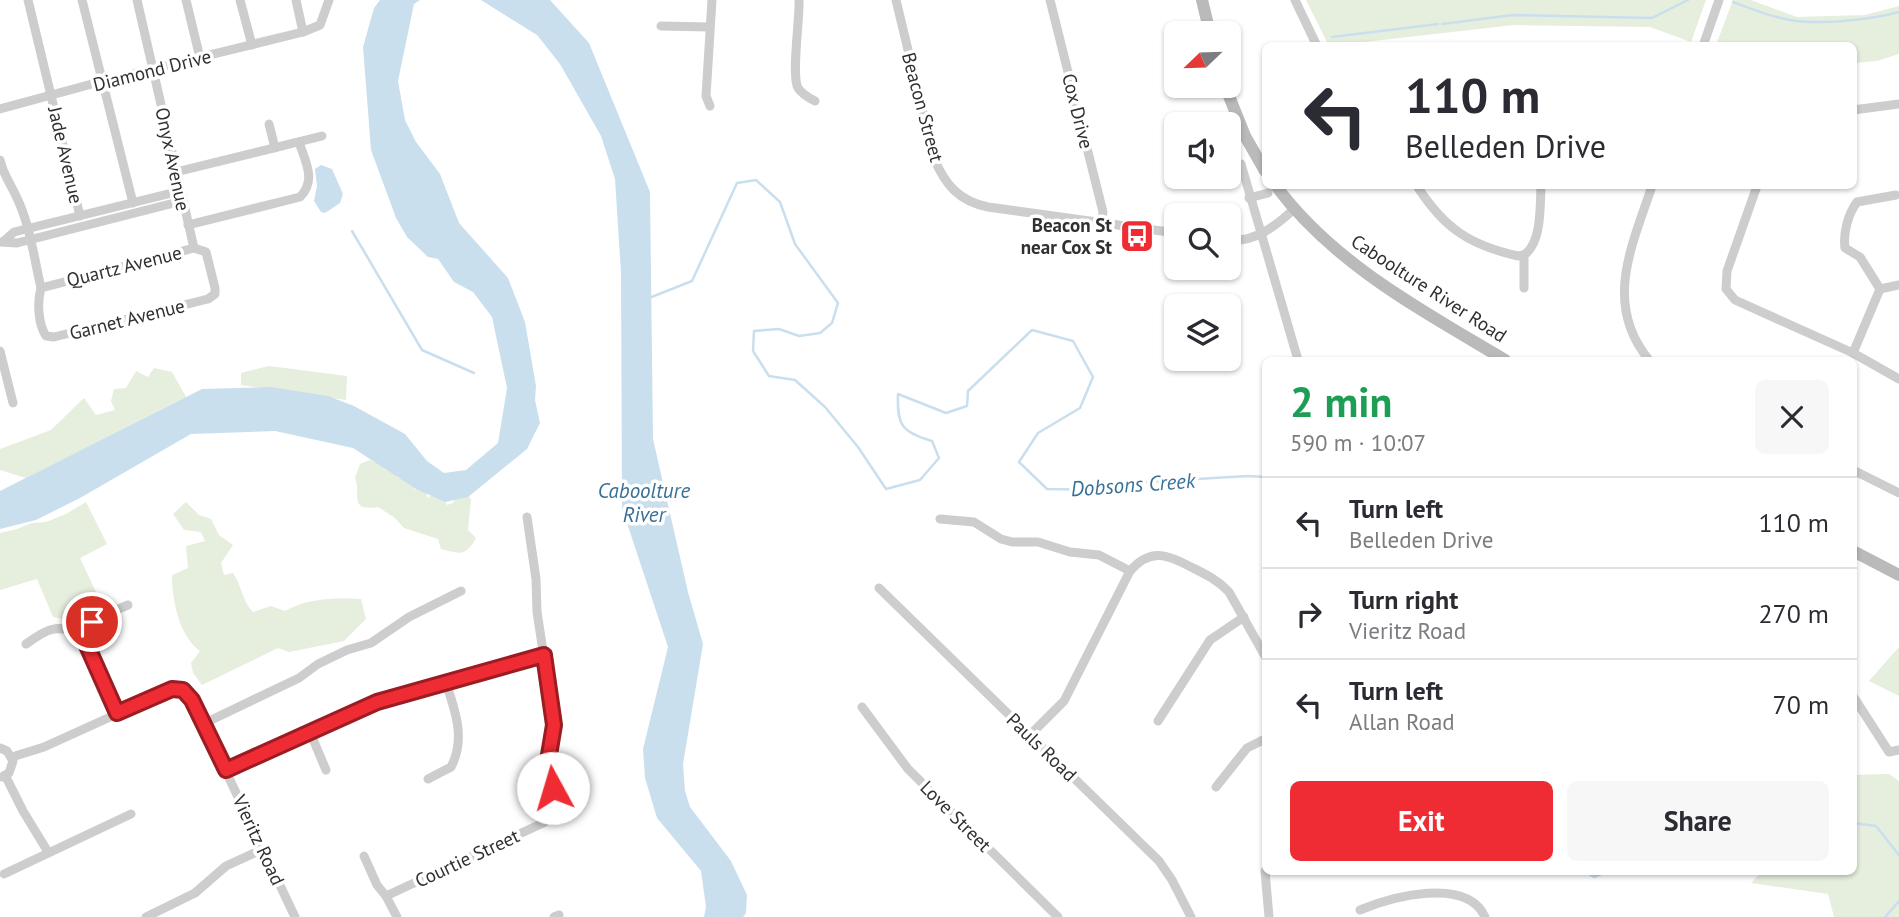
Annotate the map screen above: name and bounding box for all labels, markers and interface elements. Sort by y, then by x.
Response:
north arrow [1164,21,1241,98]
map controls [1164,21,1241,371]
street label: Diamond Drive [90,44,214,96]
street label: Beacon Street [897,50,949,165]
text: 110 m [1405,63,1540,127]
icon: left [1290,70,1381,161]
street label: Cox Drive [1057,71,1099,151]
street label: Jade Avenue [43,103,89,206]
street label: Onyx Avenue [150,105,196,213]
button: sound [1164,112,1241,189]
text: Belleden Drive [1405,125,1606,167]
button: search [1164,203,1241,280]
place label: Beacon St near Cox St [1021,213,1112,259]
bus stop icon: Beacon St near Cox St [1118,217,1156,255]
street label: Caboolture River Road [1347,229,1511,347]
street label: Quartz Avenue [64,240,184,292]
street label: Garnet Avenue [67,293,187,345]
button: layers [1164,294,1241,371]
text: 2 min [1290,374,1392,429]
button: close [1755,380,1829,454]
text: 590 m · 10:07 [1290,428,1426,457]
water label: Dobsons Creek [1070,467,1198,502]
water label: Caboolture River [598,477,690,528]
text: Turn left [1349,492,1443,525]
icon: left [1290,504,1328,542]
text: 110 m [1758,506,1829,539]
text: Belleden Drive [1349,525,1494,554]
text: Turn right [1349,583,1458,616]
pin [62,592,122,652]
icon: right [1290,595,1328,633]
text: 270 m [1758,597,1829,630]
icon: arrive [73,603,111,641]
text: Vieritz Road [1349,616,1466,645]
text: Turn left [1349,674,1443,707]
icon: left [1290,686,1328,724]
text: 70 m [1773,688,1829,721]
text: Allan Road [1349,707,1455,736]
street label: Pauls Road [1002,708,1082,786]
position arrow [516,751,590,825]
street label: Love Street [915,775,997,857]
button: Exit [1290,781,1553,861]
button: Share [1567,781,1829,861]
street label: Vieritz Road [227,790,290,889]
street label: Courtie Street [411,823,524,893]

